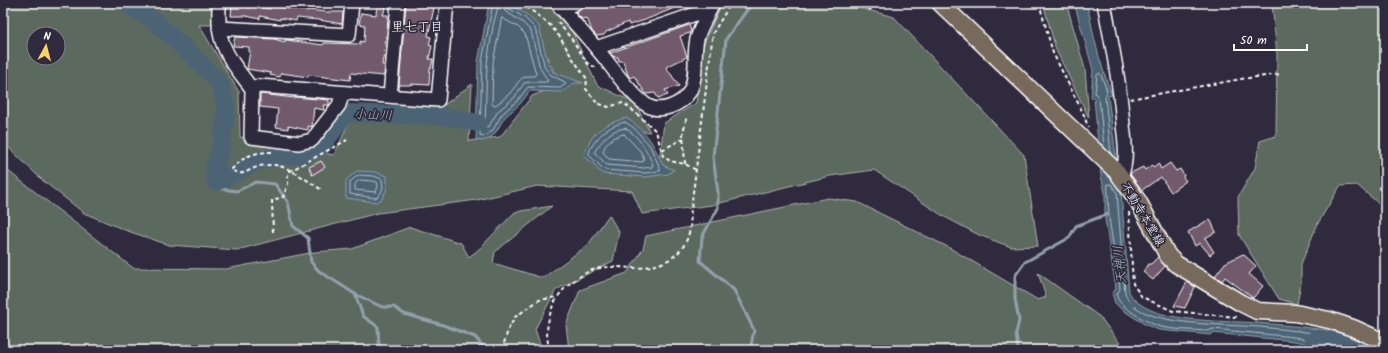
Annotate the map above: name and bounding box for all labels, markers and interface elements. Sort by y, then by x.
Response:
district label: 里七丁目 [391,17,443,38]
north arrow [26,26,66,66]
scale bar [1234,26,1307,52]
text: N [43,28,52,46]
text: 50 m [1240,31,1267,50]
water label: 小山川 [353,104,393,127]
street label: 不動寺本堂線 [1116,178,1169,250]
water label: 天神川 [1108,244,1133,285]

